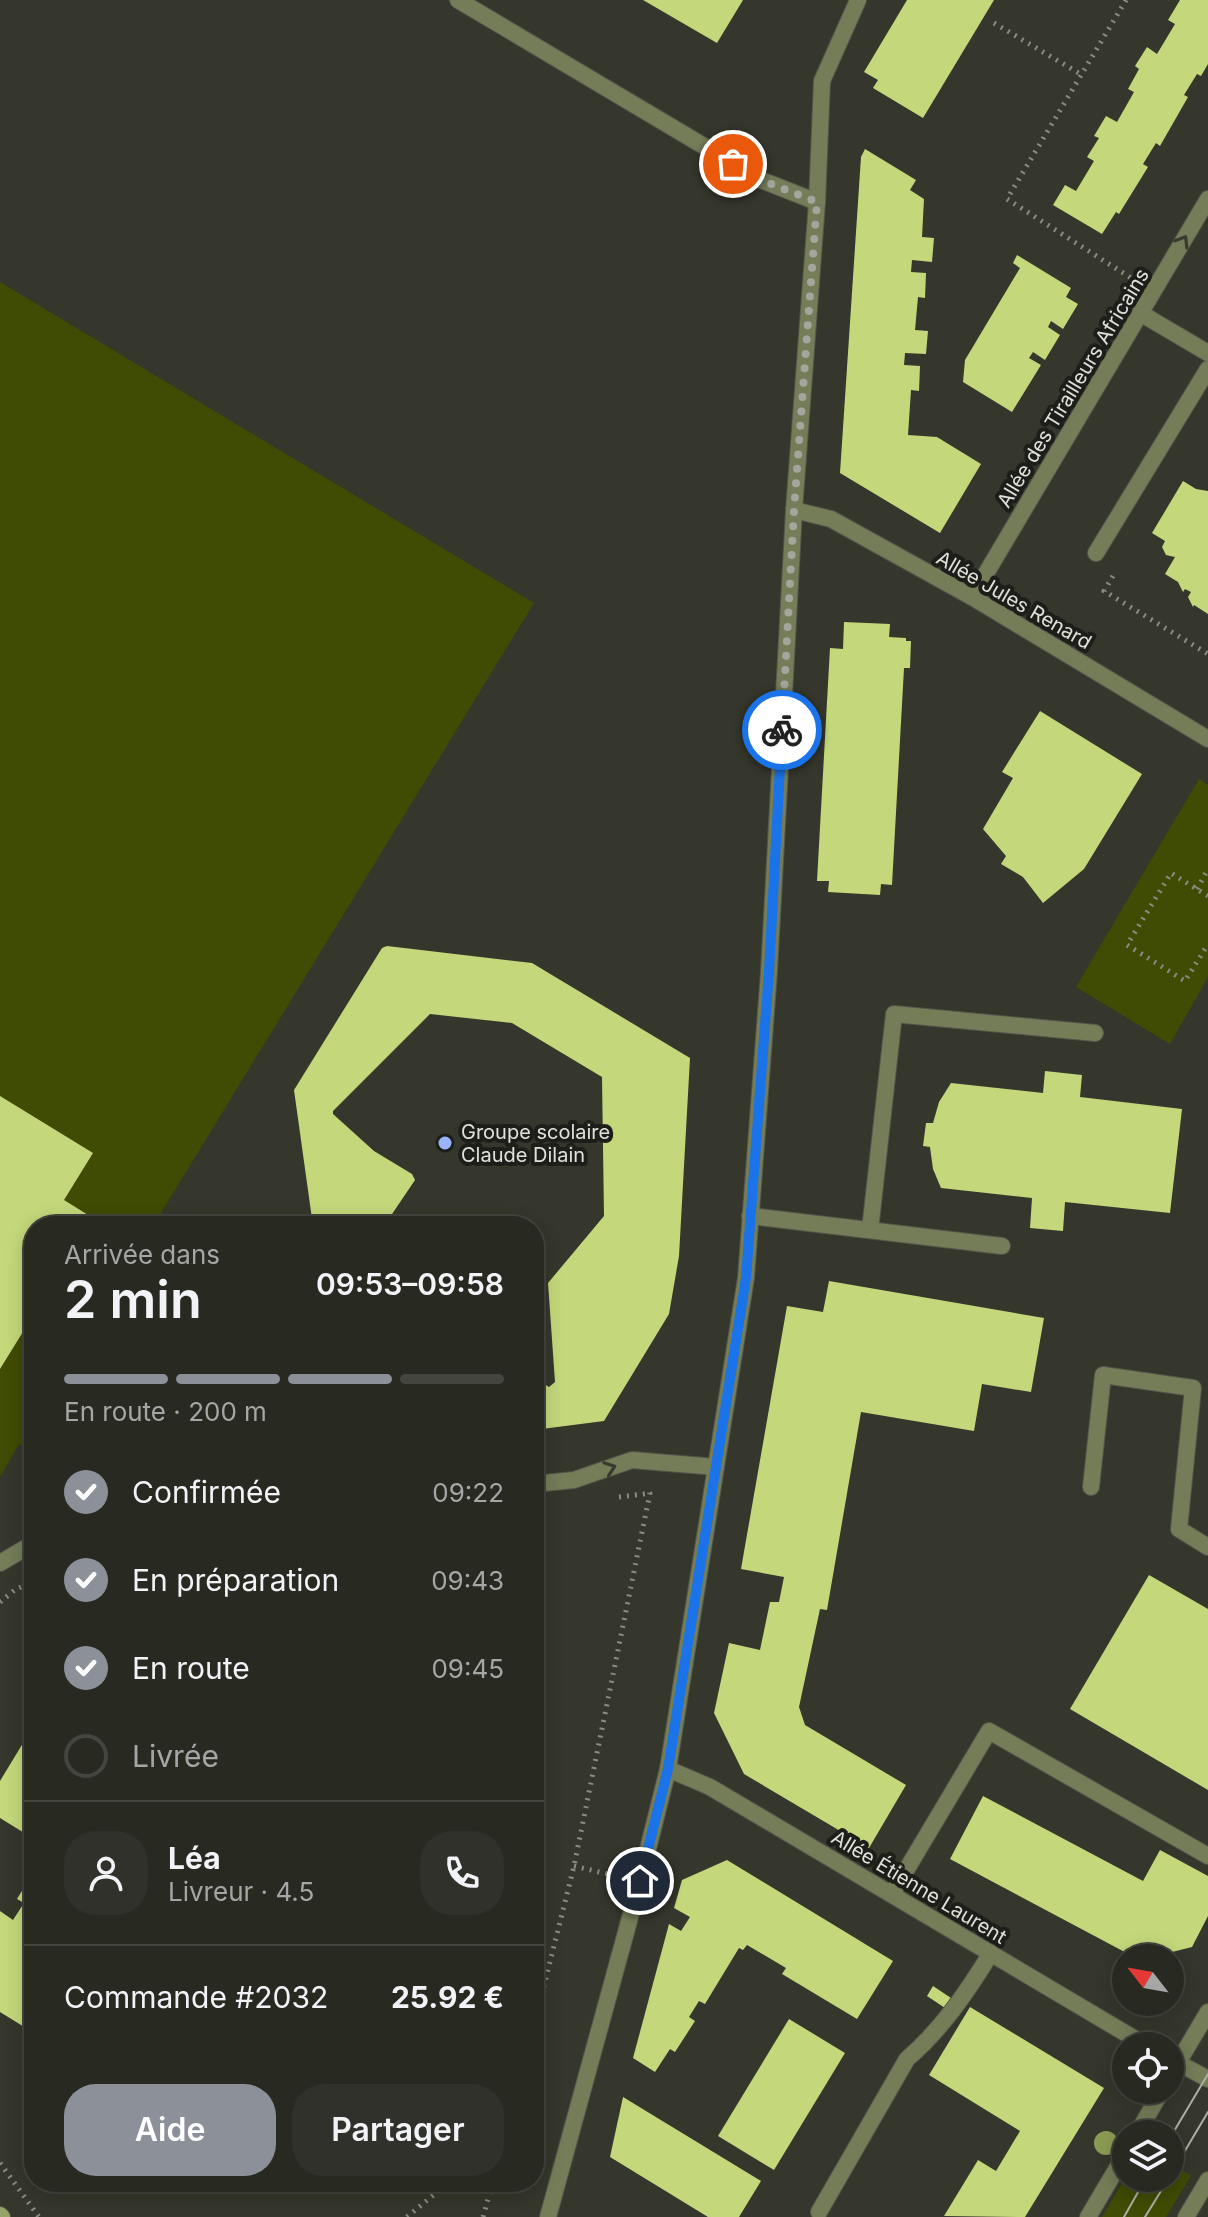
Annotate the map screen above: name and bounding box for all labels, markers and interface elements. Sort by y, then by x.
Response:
pin [699,130,767,198]
icon: bag [711,142,755,186]
one-way arrow [1173,235,1189,250]
street label: Allée des Tirailleurs Africains [992,264,1154,512]
street label: Allée Jules Renard [932,546,1096,654]
courier [742,690,822,770]
icon: bike [760,708,804,752]
place label: Groupe scolaire Claude Dilain [461,1120,610,1167]
marker: Groupe scolaire Claude Dilain [436,1134,454,1152]
text: Arrivée dans [64,1239,220,1270]
text: 09:53–09:58 [316,1266,504,1302]
text: 2 min [64,1268,202,1331]
text: En route · 200 m [64,1396,267,1427]
one-way arrow [602,1461,616,1477]
icon: check [64,1470,108,1514]
text: Confirmée [132,1474,281,1510]
text: 09:22 [432,1477,504,1508]
icon: check [64,1558,108,1602]
text: En préparation [132,1562,339,1598]
text: 09:43 [431,1565,504,1596]
icon: check [64,1646,108,1690]
text: En route [132,1650,250,1686]
text: 09:45 [431,1653,504,1684]
text: Livrée [132,1738,219,1774]
street label: Allée Étienne Laurent [827,1824,1012,1949]
button: person [64,1831,148,1915]
button: phone [420,1831,504,1915]
text: Léa [168,1840,221,1876]
pin [606,1847,674,1915]
icon: home [618,1859,662,1903]
text: Livreur · 4.5 [168,1876,314,1907]
north arrow [1112,1944,1184,2016]
map controls [1112,1944,1184,2192]
text: Commande #2032 [64,1979,328,2015]
text: 25.92 € [391,1979,504,2015]
button: locate [1112,2032,1184,2104]
button: Aide [64,2084,276,2176]
button: Partager [292,2084,504,2176]
button: layers [1112,2120,1184,2192]

